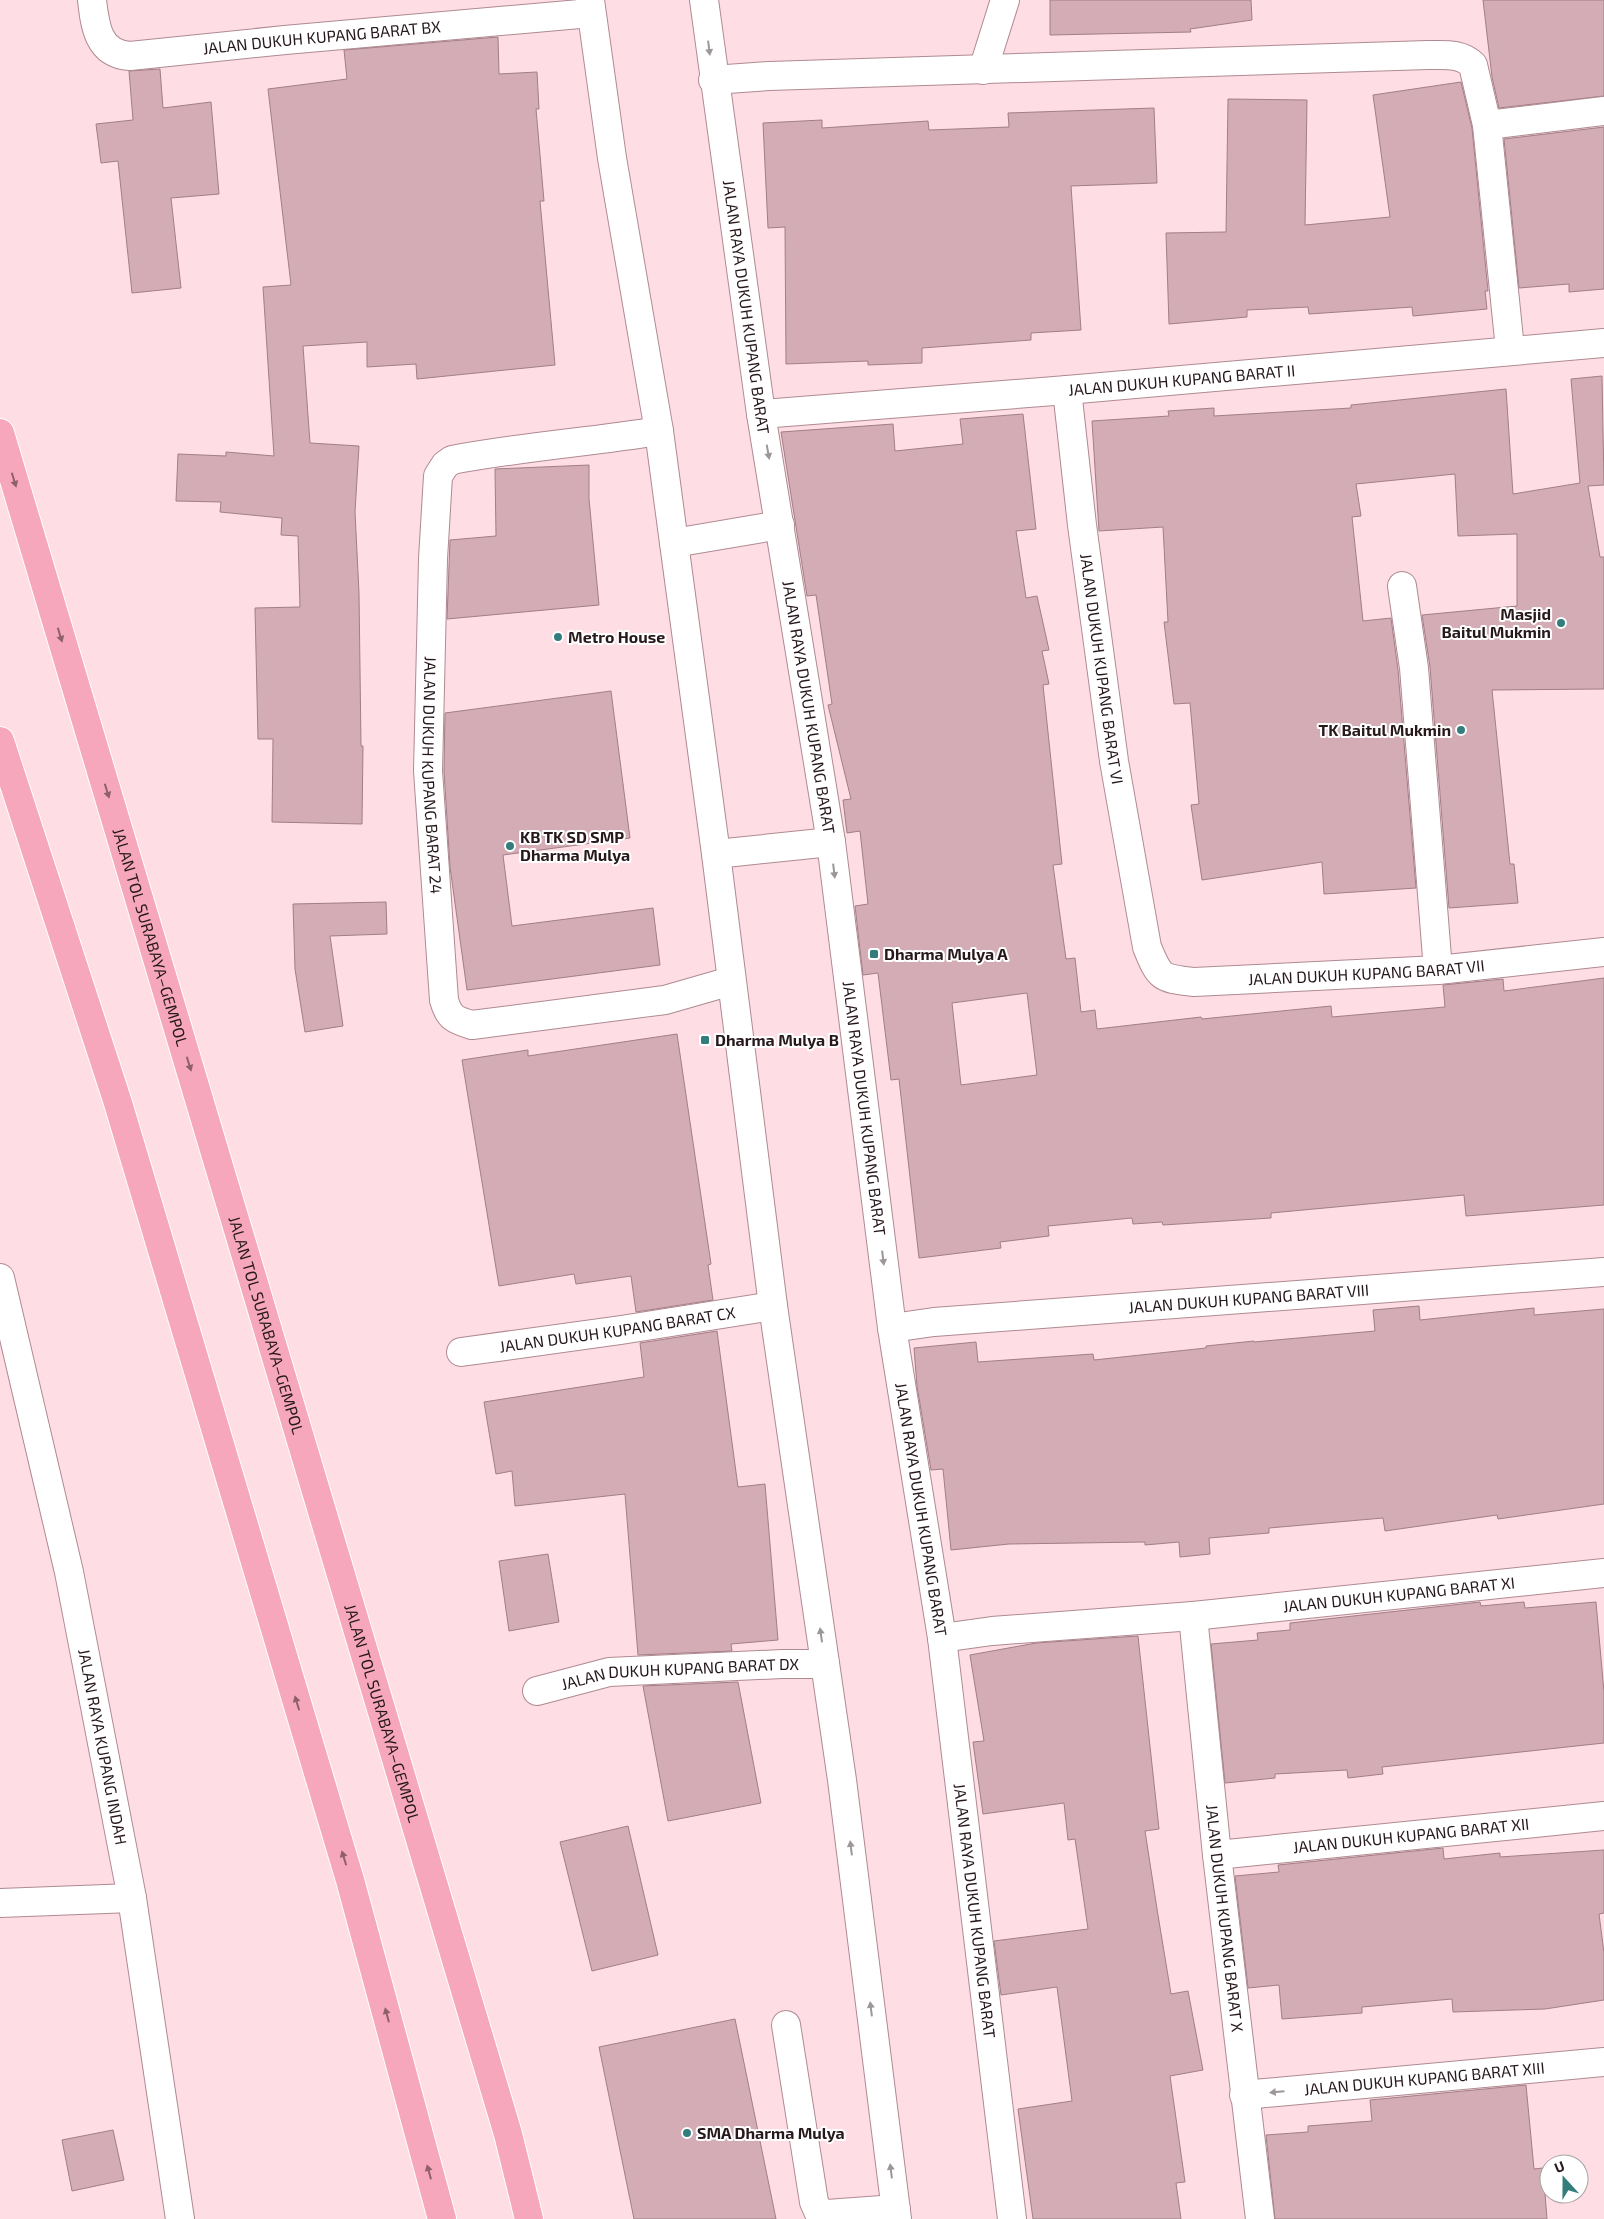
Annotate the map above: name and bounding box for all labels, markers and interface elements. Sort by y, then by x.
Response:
street label: JALAN DUKUH KUPANG BARAT BX [202,16,442,57]
one-way arrow [705,41,713,57]
street label: JALAN RAYA DUKUH KUPANG BARAT [720,179,774,436]
street label: JALAN DUKUH KUPANG BARAT II [1067,360,1296,399]
one-way arrow [764,444,772,460]
one-way arrow [10,472,18,487]
street label: JALAN DUKUH KUPANG BARAT VI [1077,552,1128,786]
street label: JALAN RAYA DUKUH KUPANG BARAT [779,579,840,835]
place label: Masjid Baitul Mukmin [1442,604,1551,641]
marker: Masjid Baitul Mukmin [1555,617,1567,629]
place label: Metro House [568,627,665,646]
one-way arrow [57,628,65,643]
marker: Metro House [552,631,564,643]
street label: JALAN DUKUH KUPANG BARAT 24 [419,656,447,895]
place label: TK Baitul Mukmin [1319,720,1451,739]
marker: TK Baitul Mukmin [1455,724,1467,736]
one-way arrow [103,784,111,799]
street label: JALAN TOL SURABAYA–GEMPOL [109,825,193,1048]
place label: KB TK SD SMP Dharma Mulya [520,827,630,865]
marker: KB TK SD SMP Dharma Mulya [504,840,516,852]
one-way arrow [830,864,838,880]
place label: Dharma Mulya A [884,944,1008,964]
marker: Dharma Mulya A [868,948,880,960]
street label: JALAN DUKUH KUPANG BARAT VII [1247,955,1485,988]
street label: JALAN RAYA DUKUH KUPANG BARAT [840,980,890,1237]
place label: Dharma Mulya B [715,1030,839,1050]
marker: Dharma Mulya B [699,1034,711,1046]
one-way arrow [185,1057,193,1072]
street label: JALAN TOL SURABAYA–GEMPOL [225,1213,308,1436]
one-way arrow [879,1251,887,1267]
street label: JALAN DUKUH KUPANG BARAT VIII [1128,1280,1370,1316]
street label: JALAN DUKUH KUPANG BARAT CX [498,1302,737,1356]
street label: JALAN RAYA DUKUH KUPANG BARAT [892,1381,952,1637]
street label: JALAN DUKUH KUPANG BARAT XI [1282,1572,1516,1616]
street label: JALAN TOL SURABAYA–GEMPOL [341,1602,424,1824]
one-way arrow [817,1627,825,1643]
street label: JALAN RAYA KUPANG INDAH [75,1647,132,1846]
street label: JALAN DUKUH KUPANG BARAT DX [559,1654,799,1693]
one-way arrow [293,1695,301,1710]
street label: JALAN RAYA DUKUH KUPANG BARAT [951,1782,1000,2039]
street label: JALAN DUKUH KUPANG BARAT X [1203,1804,1248,2033]
street label: JALAN DUKUH KUPANG BARAT XII [1292,1814,1530,1856]
one-way arrow [847,1840,855,1856]
one-way arrow [339,1851,347,1866]
one-way arrow [867,2001,875,2017]
one-way arrow [383,2008,391,2023]
street label: JALAN DUKUH KUPANG BARAT XIII [1303,2057,1545,2098]
one-way arrow [1268,2088,1284,2096]
place label: SMA Dharma Mulya [697,2123,845,2143]
marker: SMA Dharma Mulya [681,2127,693,2139]
north arrow [1539,2154,1589,2204]
text: U [1552,2157,1567,2176]
one-way arrow [887,2162,895,2178]
one-way arrow [425,2164,433,2179]

